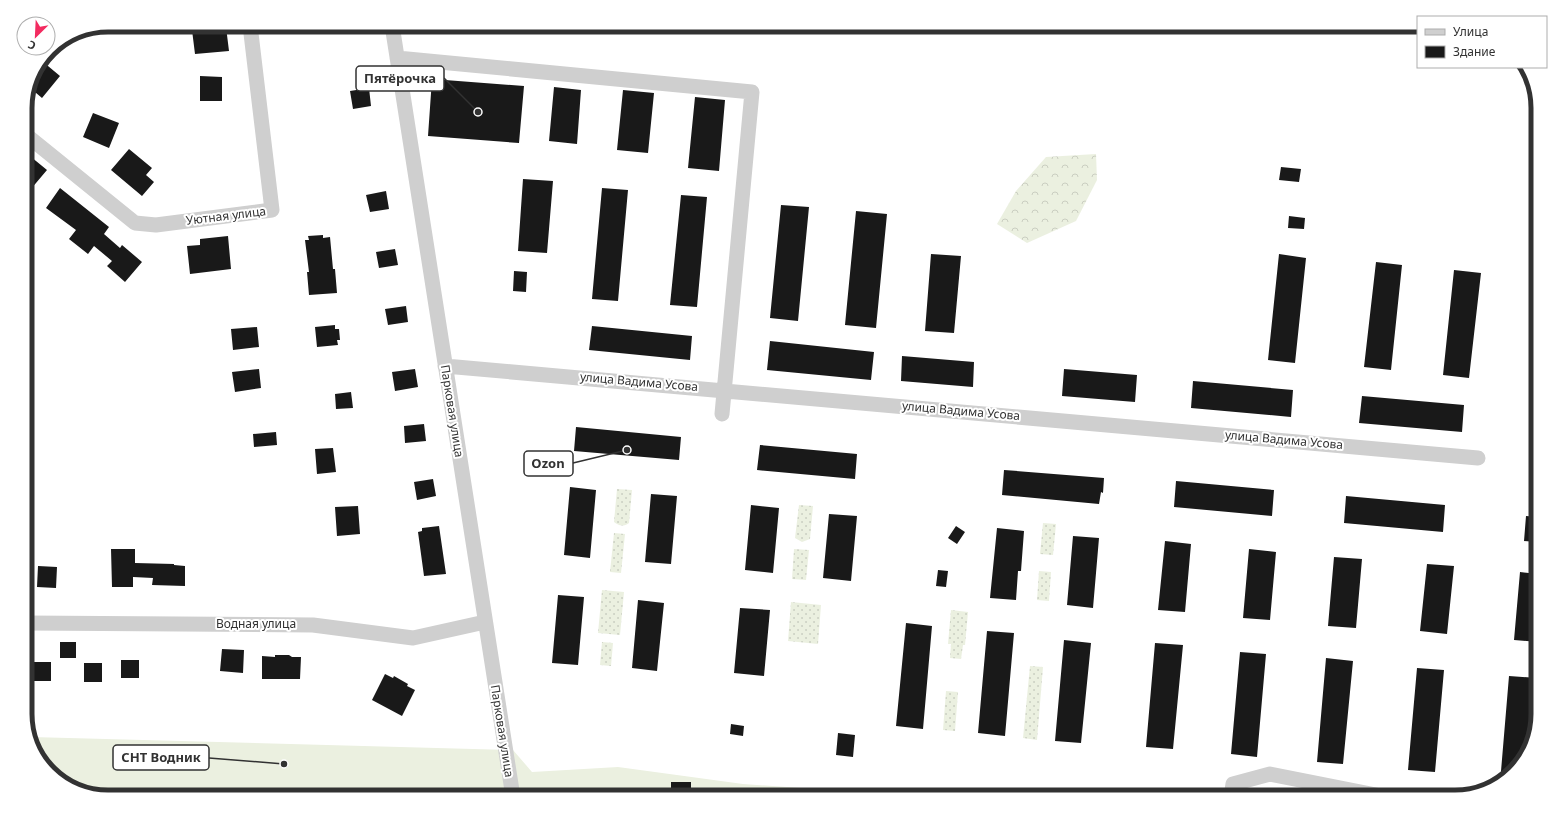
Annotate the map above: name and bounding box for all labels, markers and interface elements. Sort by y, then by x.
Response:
north arrow [16,16,56,56]
legend [1417,16,1547,68]
text: Улица [1453,23,1488,40]
text: С [25,37,38,54]
text: Здание [1453,43,1496,60]
callout: Пятёрочка [356,66,444,91]
text: Пятёрочка [364,69,436,87]
street label: Уютная улица [185,202,267,229]
street label: Парковая улица [437,363,468,458]
street label: улица Вадима Усова [579,368,699,395]
street label: улица Вадима Усова [901,397,1021,424]
street label: улица Вадима Усова [1224,426,1344,453]
callout: Ozon [524,451,573,476]
text: Ozon [531,454,565,472]
street label: Водная улица [216,615,296,632]
street label: Парковая улица [487,683,518,778]
callout: СНТ Водник [113,745,209,770]
text: СНТ Водник [121,748,201,766]

